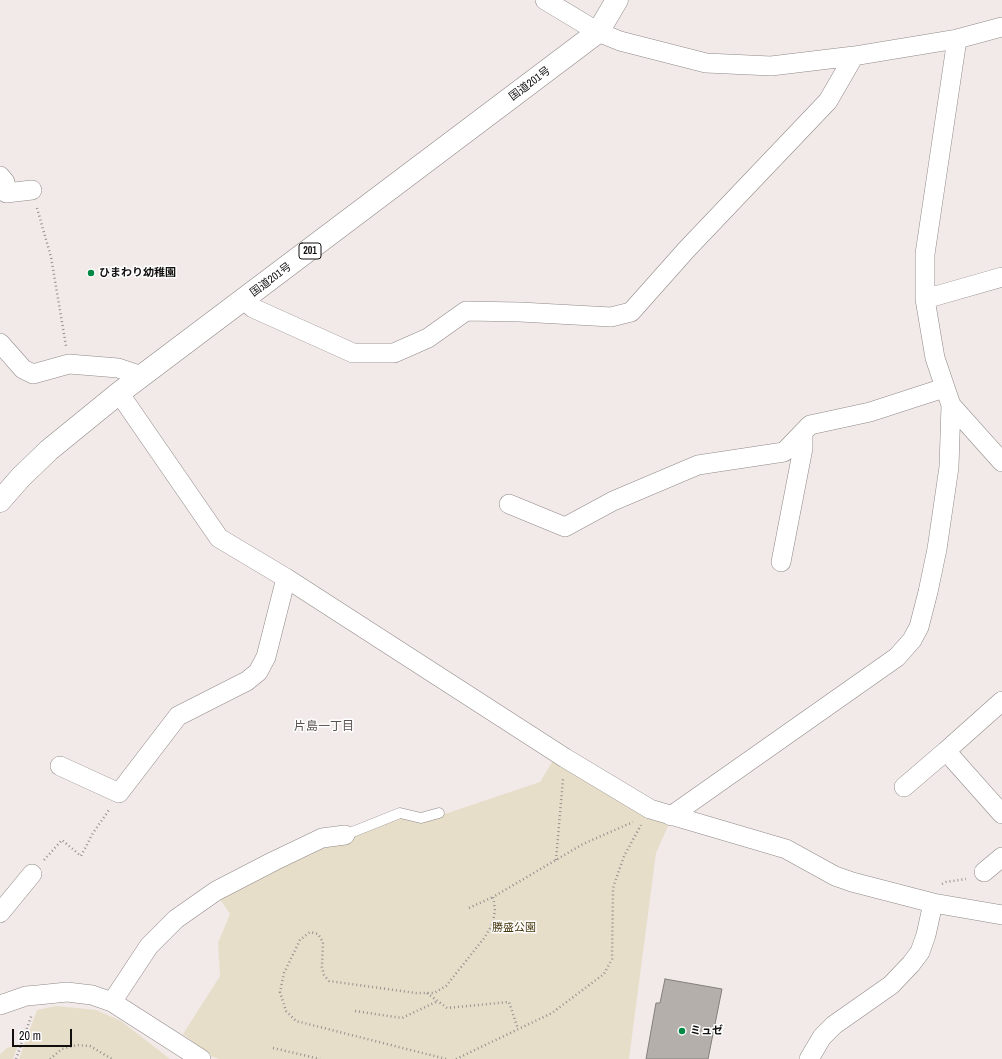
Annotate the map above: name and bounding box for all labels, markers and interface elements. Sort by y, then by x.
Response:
street label: 国道201号 [507,64,553,104]
road number: 201 [299,243,321,259]
street label: 国道201号 [248,260,294,300]
place label: ひまわり幼稚園 [99,266,176,280]
marker: ひまわり幼稚園 [86,268,96,278]
district label: 片島一丁目 [294,720,354,734]
park label: 勝盛公園 [492,921,536,935]
scale bar [14,1021,74,1047]
place label: ミュゼ [690,1024,723,1038]
marker: ミュゼ [677,1026,687,1036]
text: 20 m [19,1028,41,1044]

